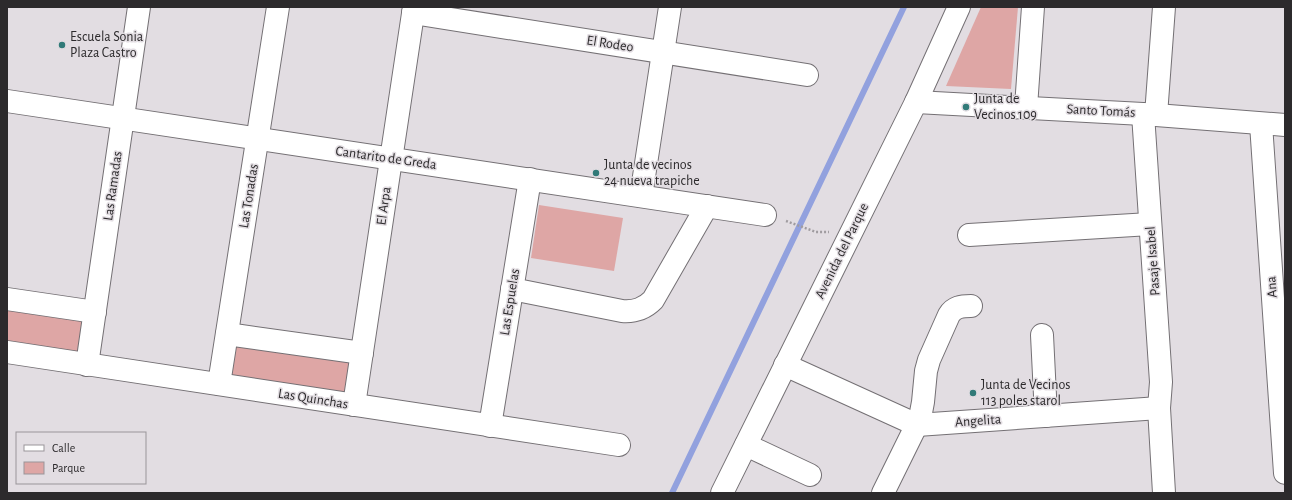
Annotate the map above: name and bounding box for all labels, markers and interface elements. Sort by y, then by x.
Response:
place label: Escuela Sonia Plaza Castro [70,30,144,60]
street label: El Rodeo [586,33,635,55]
marker: Escuela Sonia Plaza Castro [57,40,67,50]
place label: Junta de Vecinos 109 [974,92,1037,122]
marker: Junta de Vecinos 109 [961,102,971,112]
street label: Santo Tomás [1066,102,1136,120]
street label: Cantarito de Greda [335,144,438,172]
street label: Las Ramadas [101,150,125,222]
place label: Junta de vecinos 24 nueva trapiche [604,158,700,188]
street label: Las Tonadas [237,163,261,229]
marker: Junta de vecinos 24 nueva trapiche [591,168,601,178]
street label: El Arpa [374,185,394,226]
street label: Avenida del Parque [813,201,871,301]
street label: Pasaje Isabel [1144,226,1162,296]
street label: Las Espuelas [498,268,522,336]
street label: Ana [1264,275,1280,298]
place label: Junta de Vecinos 113 poles starol [981,378,1070,408]
street label: Las Quinchas [277,387,349,411]
marker: Junta de Vecinos 113 poles starol [968,388,978,398]
street label: Angelita [954,412,1002,430]
legend [16,432,146,484]
text: Calle [52,442,75,454]
text: Parque [52,462,85,474]

